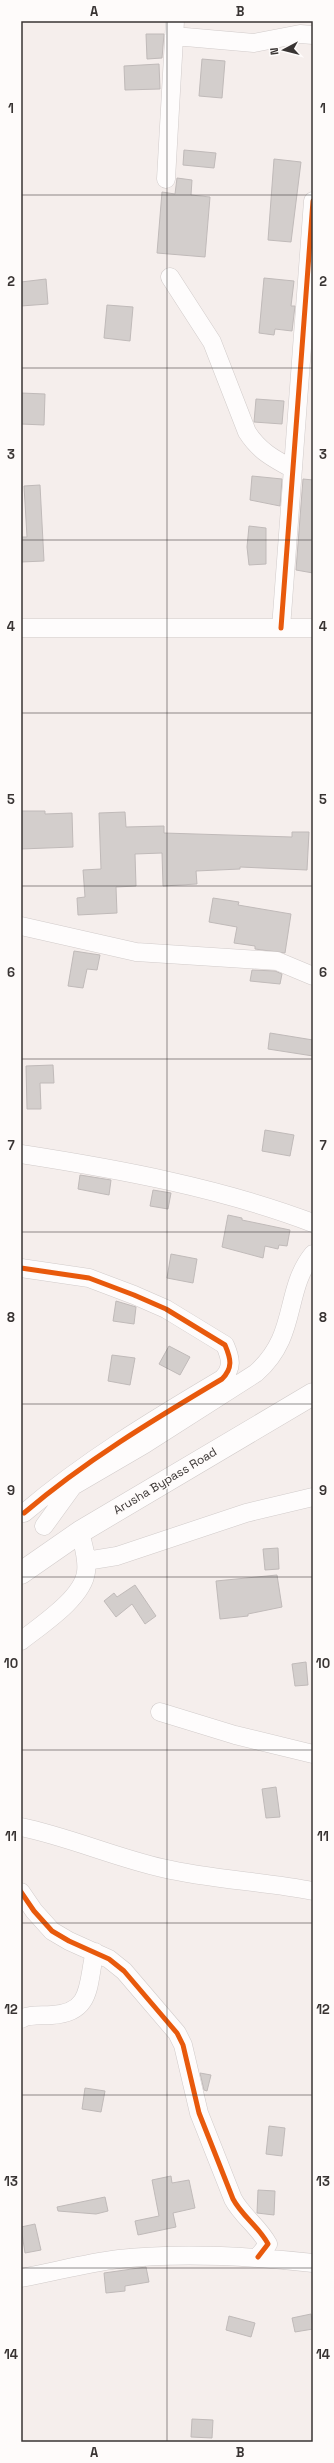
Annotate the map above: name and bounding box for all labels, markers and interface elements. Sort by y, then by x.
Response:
text: A [90,3,99,20]
text: B [236,3,245,20]
north arrow [264,30,304,70]
text: N [267,47,281,56]
text: 1 [8,100,14,117]
text: 1 [320,100,326,117]
text: 2 [7,273,15,290]
text: 2 [319,273,327,290]
text: 3 [7,446,15,463]
text: 3 [319,446,327,463]
text: 4 [7,618,15,635]
text: 4 [319,618,327,635]
text: 5 [7,791,15,808]
text: 5 [319,791,327,808]
text: 6 [7,964,15,981]
text: 6 [319,964,327,981]
text: 7 [7,1137,15,1154]
text: 7 [319,1137,327,1154]
text: 8 [7,1309,15,1326]
text: 8 [319,1309,327,1326]
street label: Arusha Bypass Road [110,1444,220,1518]
text: 9 [7,1482,15,1499]
text: 9 [319,1482,327,1499]
text: 10 [4,1655,18,1672]
text: 10 [316,1655,330,1672]
text: 11 [5,1828,17,1845]
text: 11 [317,1828,329,1845]
text: 12 [4,2001,18,2018]
text: 12 [316,2001,330,2018]
text: 13 [4,2173,18,2190]
text: 13 [316,2173,330,2190]
text: 14 [4,2346,18,2363]
text: 14 [316,2346,330,2363]
text: A [90,2444,99,2461]
text: B [236,2444,245,2461]

